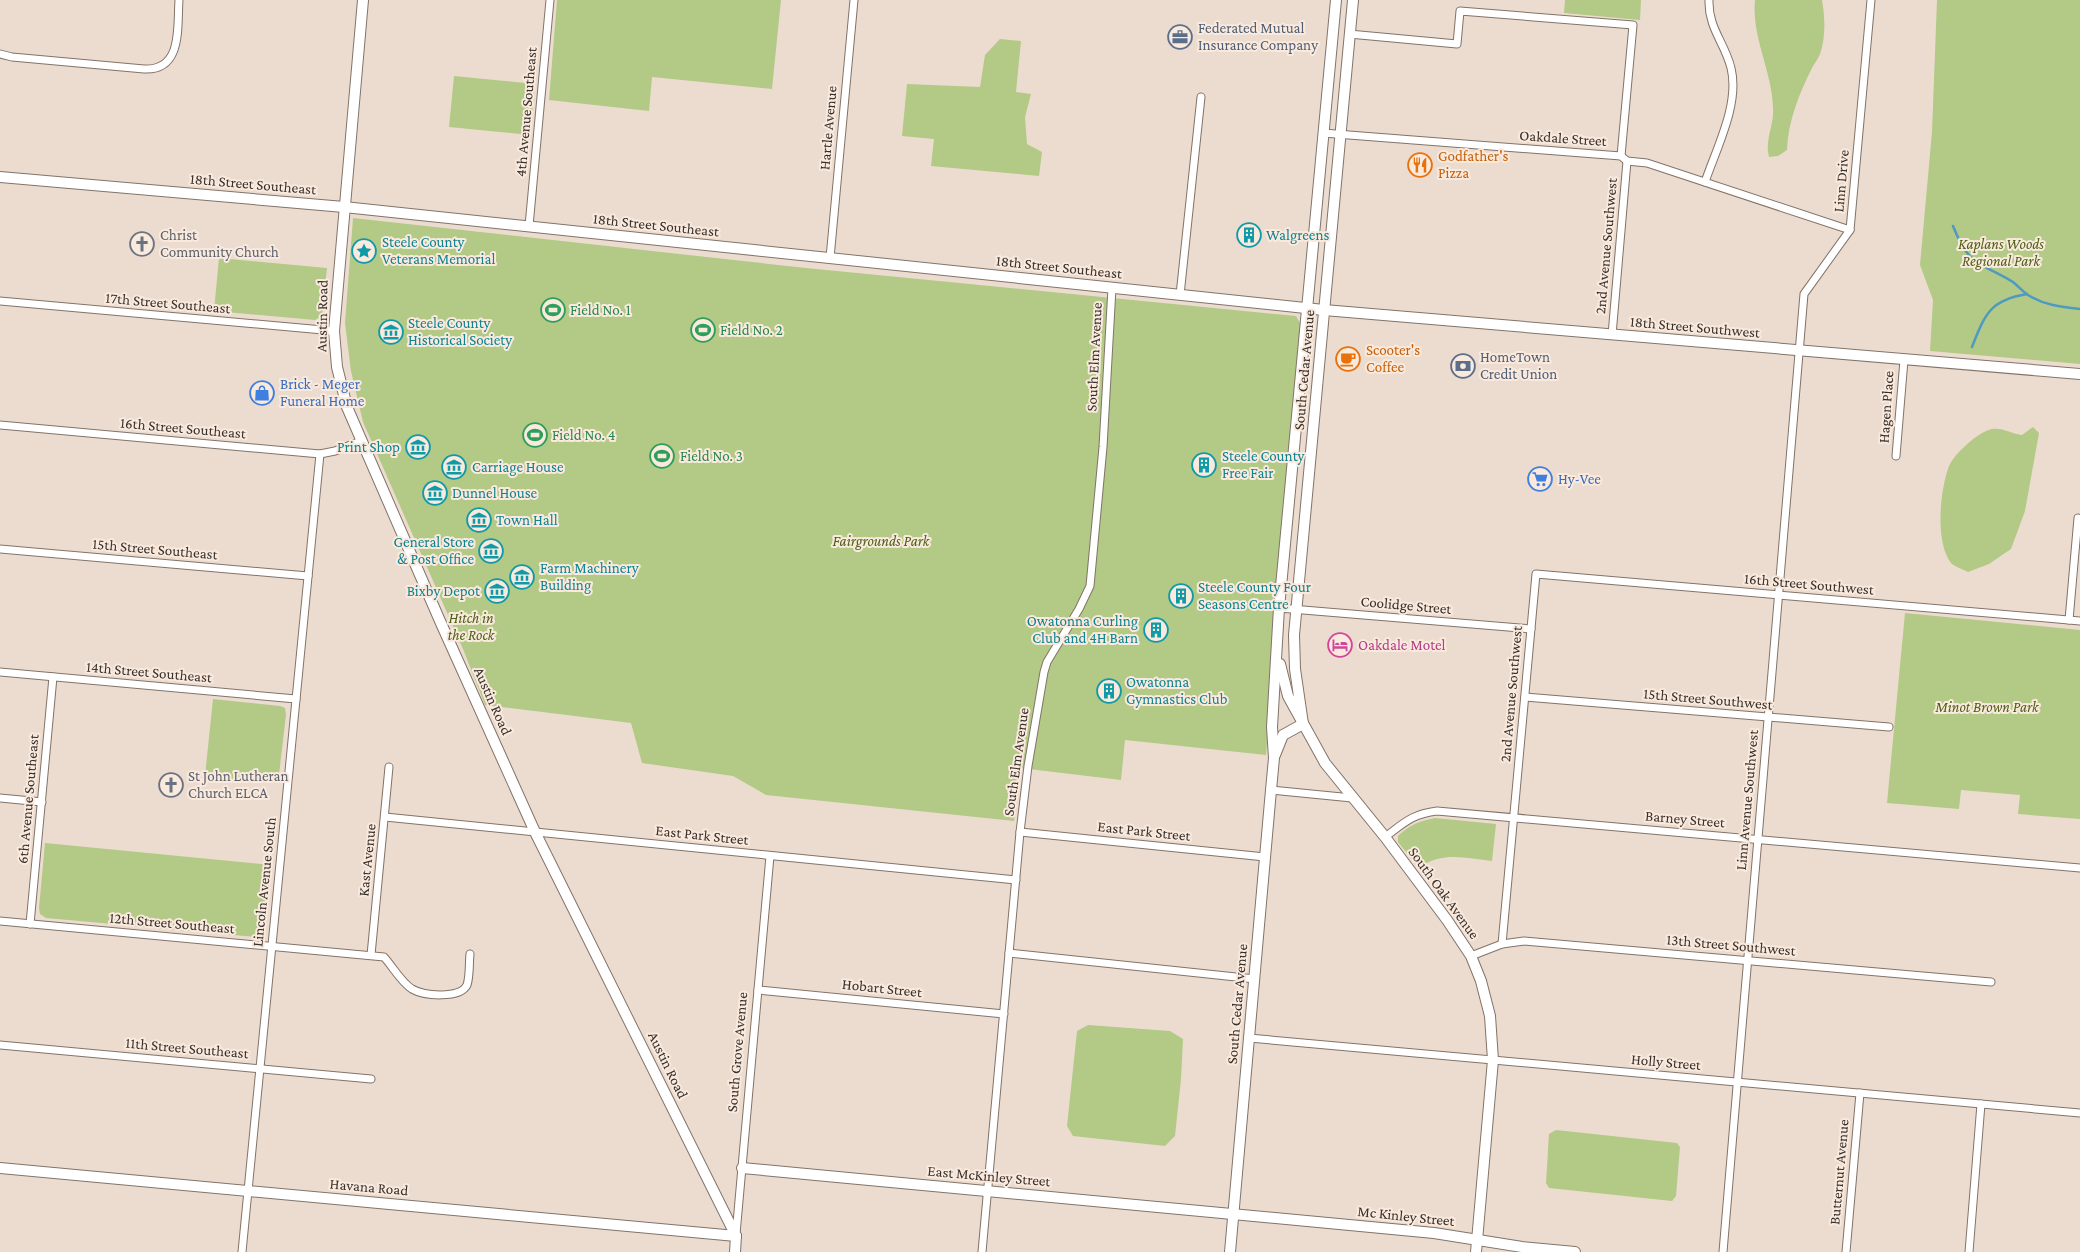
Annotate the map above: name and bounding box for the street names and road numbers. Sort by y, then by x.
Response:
street label: 4th Avenue Southeast [512,45,540,178]
street label: Hartle Avenue [816,85,840,171]
street label: Oakdale Street [1519,127,1608,149]
street label: Linn Drive [1830,149,1852,213]
street label: 18th Street Southeast [189,171,318,198]
street label: 2nd Avenue Southwest [1592,176,1620,315]
street label: 18th Street Southeast [592,210,721,240]
street label: 18th Street Southeast [995,252,1124,282]
street label: Austin Road [313,280,331,352]
street label: 17th Street Southeast [105,290,232,317]
street label: South Elm Avenue [1083,302,1105,412]
street label: South Cedar Avenue [1291,309,1317,431]
street label: 18th Street Southwest [1629,313,1762,341]
street label: Hagen Place [1875,370,1898,444]
street label: 16th Street Southeast [119,415,248,442]
street label: 15th Street Southeast [92,536,219,563]
street label: 16th Street Southwest [1744,570,1876,598]
street label: Coolidge Street [1360,593,1453,618]
street label: 2nd Avenue Southwest [1497,624,1525,763]
street label: 14th Street Southeast [85,659,214,686]
street label: Austin Road [471,665,515,737]
street label: 15th Street Southwest [1643,685,1774,713]
street label: South Elm Avenue [1000,706,1032,817]
street label: Linn Avenue Southwest [1733,728,1761,871]
street label: 6th Avenue Southeast [14,732,42,865]
street label: Barney Street [1644,808,1727,832]
street label: Lincoln Avenue South [249,816,279,948]
street label: East Park Street [1097,818,1192,844]
street label: Kast Avenue [355,822,379,897]
street label: East Park Street [655,822,750,848]
street label: South Oak Avenue [1405,844,1483,942]
street label: 12th Street Southeast [109,910,236,937]
street label: 13th Street Southwest [1666,931,1797,959]
street label: South Cedar Avenue [1224,943,1250,1065]
street label: Hobart Street [841,976,924,1000]
street label: South Grove Avenue [724,991,750,1113]
street label: Austin Road [645,1029,691,1101]
street label: 11th Street Southeast [125,1035,250,1061]
street label: Holly Street [1630,1051,1703,1074]
street label: Butternut Avenue [1826,1118,1852,1225]
street label: East McKinley Street [927,1163,1052,1190]
street label: Havana Road [329,1176,409,1198]
street label: Mc Kinley Street [1357,1203,1456,1230]

